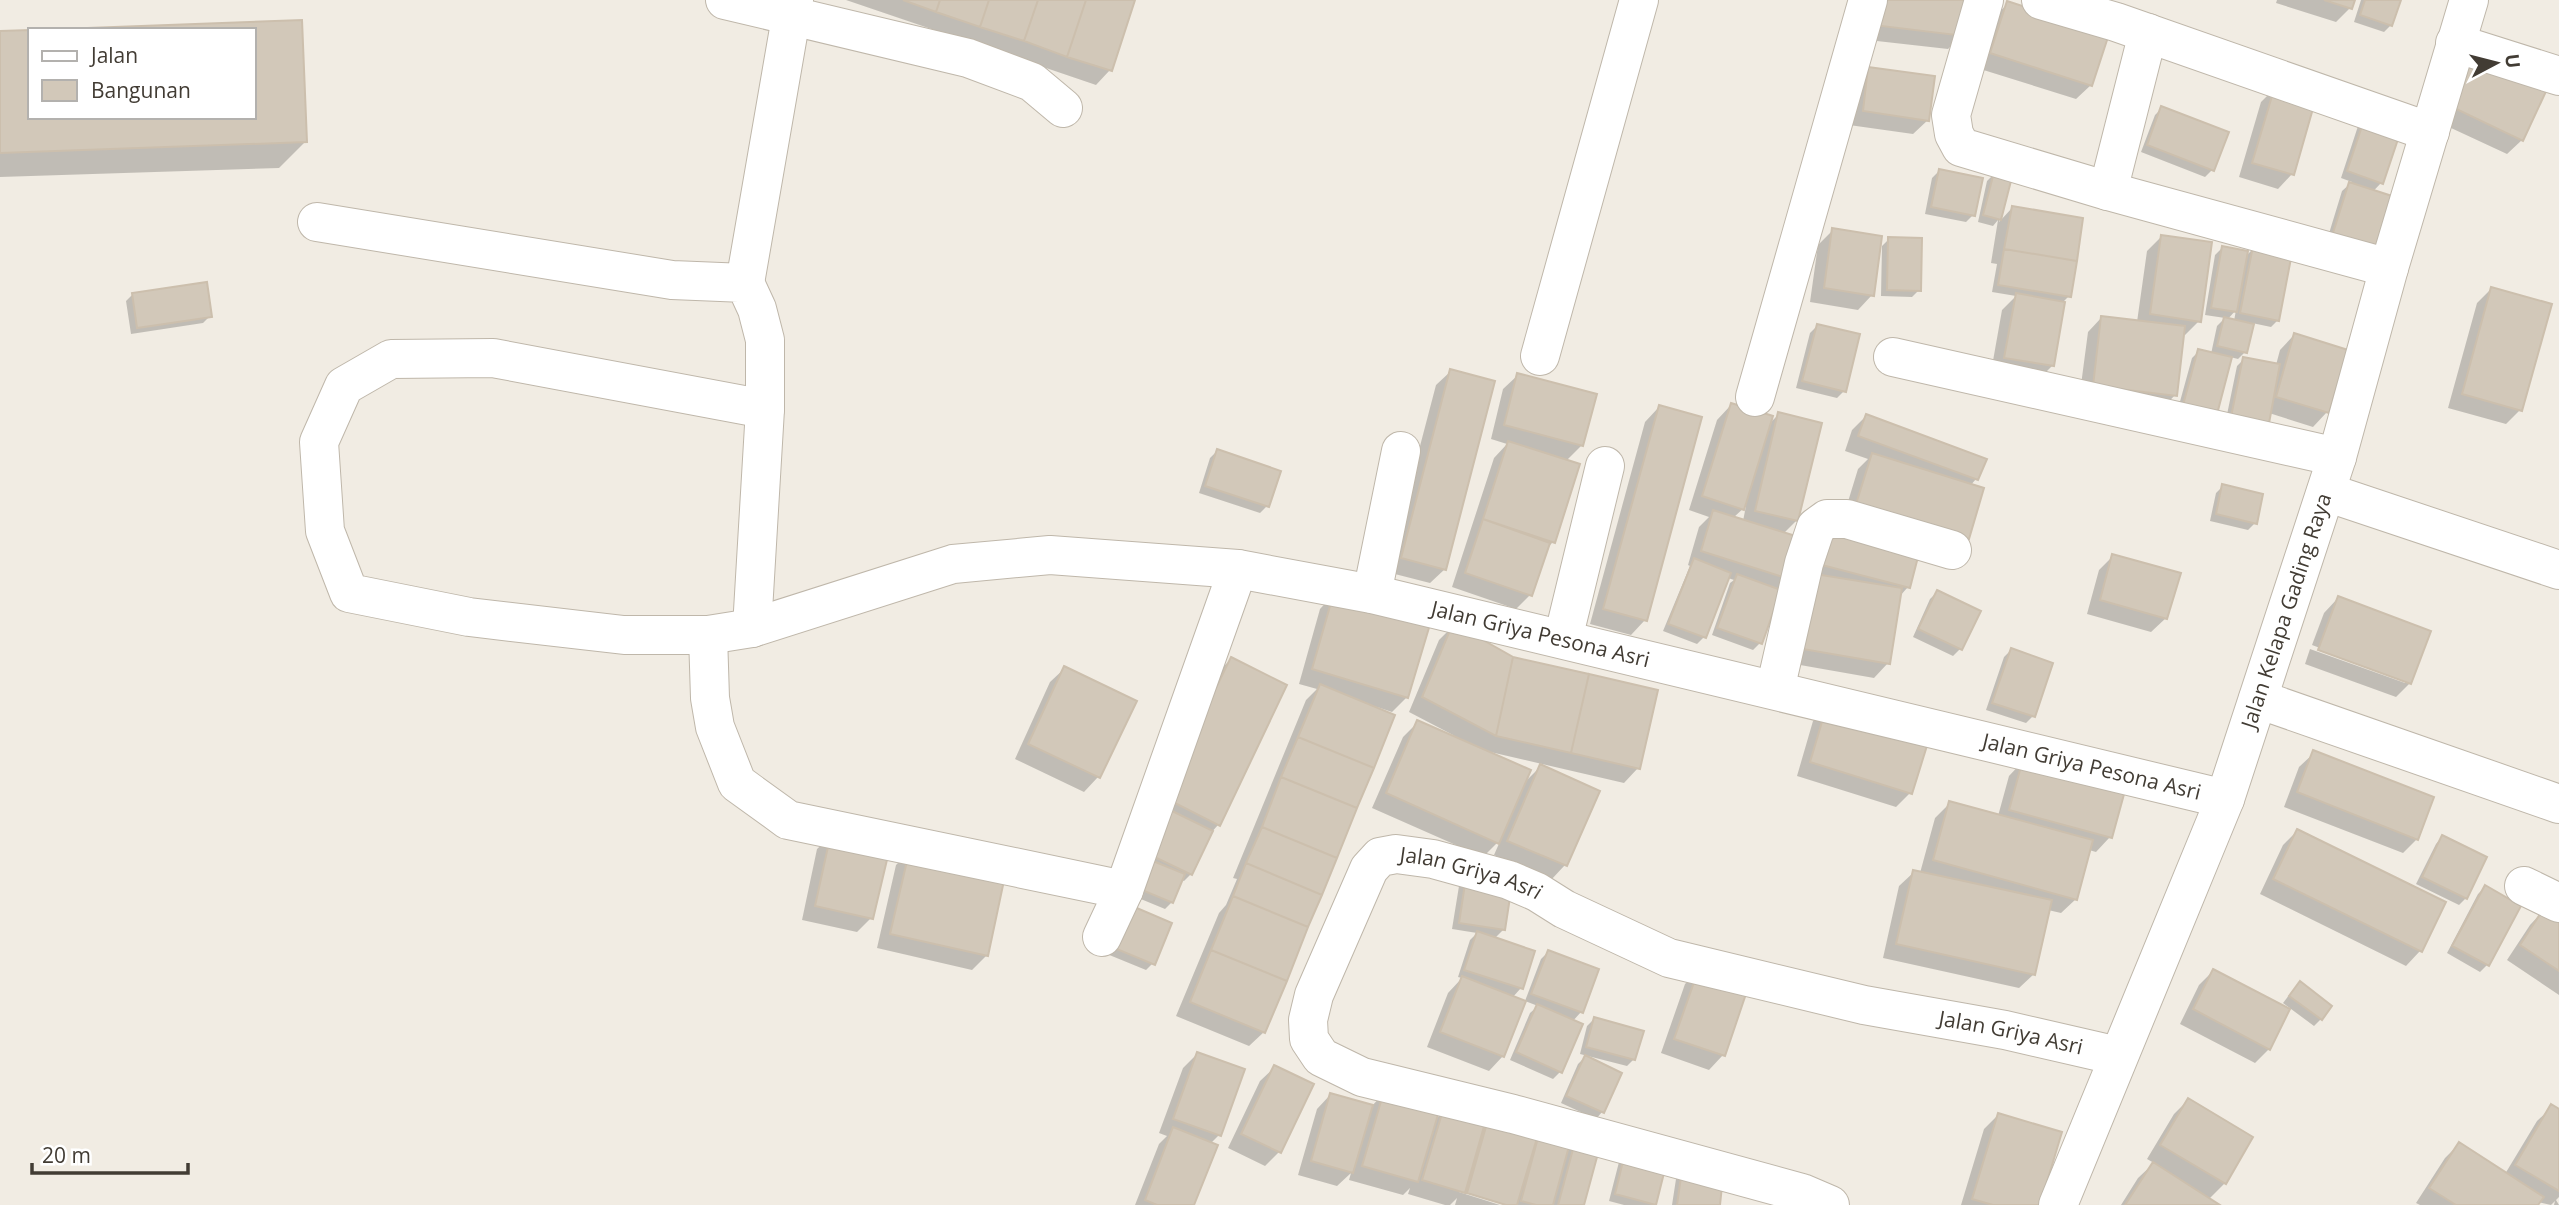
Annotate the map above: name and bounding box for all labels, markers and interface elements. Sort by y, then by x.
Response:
legend [28,28,256,119]
north arrow [2461,28,2531,98]
text: Jalan [89,41,138,69]
text: U [2499,52,2527,70]
text: Bangunan [91,76,191,104]
street label: Jalan Kelapa Gading Raya [2233,489,2337,734]
street label: Jalan Griya Pesona Asri [1427,593,1653,673]
street label: Jalan Griya Pesona Asri [1978,726,2204,806]
street label: Jalan Griya Asri [1396,839,1549,905]
street label: Jalan Griya Asri [1935,1003,2086,1061]
scale bar [32,1132,187,1176]
text: 20 m [42,1141,91,1169]

